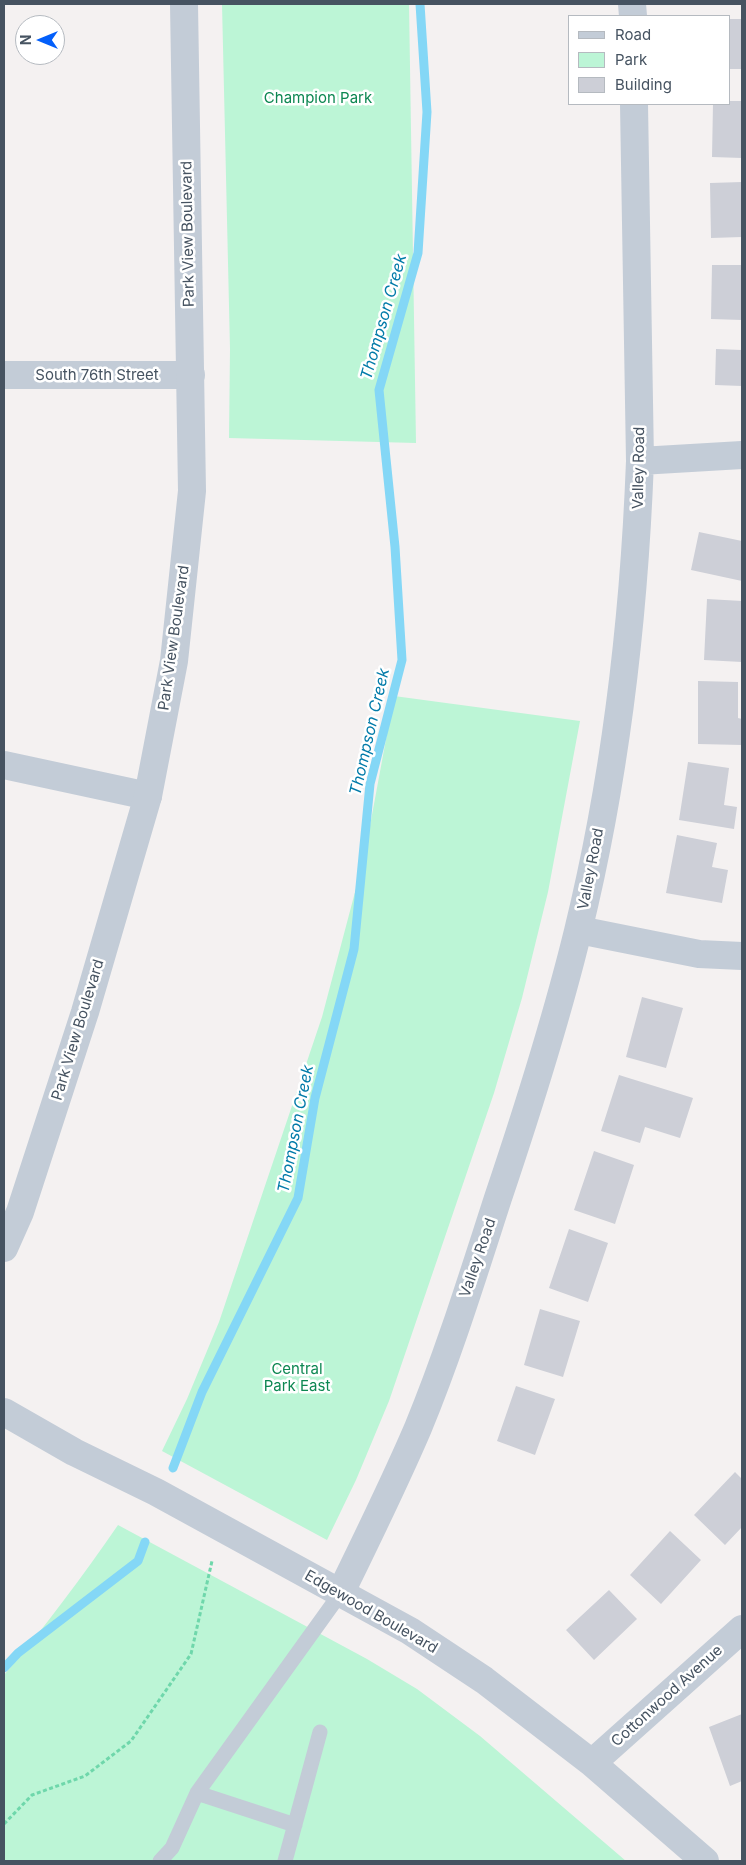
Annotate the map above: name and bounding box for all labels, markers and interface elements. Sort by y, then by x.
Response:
north arrow [15,15,65,65]
legend [568,15,731,105]
text: Road [615,25,651,44]
text: N [17,35,34,45]
text: Park [615,50,647,69]
text: Building [615,75,672,94]
park label: Champion Park [264,89,372,107]
street label: Park View Boulevard [178,161,198,307]
water label: Thompson Creek [357,252,411,382]
street label: South 76th Street [35,366,159,384]
street label: Valley Road [629,427,649,509]
street label: Park View Boulevard [155,564,193,712]
water label: Thompson Creek [346,667,394,797]
street label: Valley Road [574,827,608,911]
street label: Park View Boulevard [48,957,108,1103]
water label: Thompson Creek [274,1063,318,1195]
street label: Valley Road [456,1216,500,1300]
park label: Central Park East [264,1360,330,1395]
street label: Edgewood Boulevard [301,1567,441,1657]
street label: Cottonwood Avenue [608,1641,726,1751]

